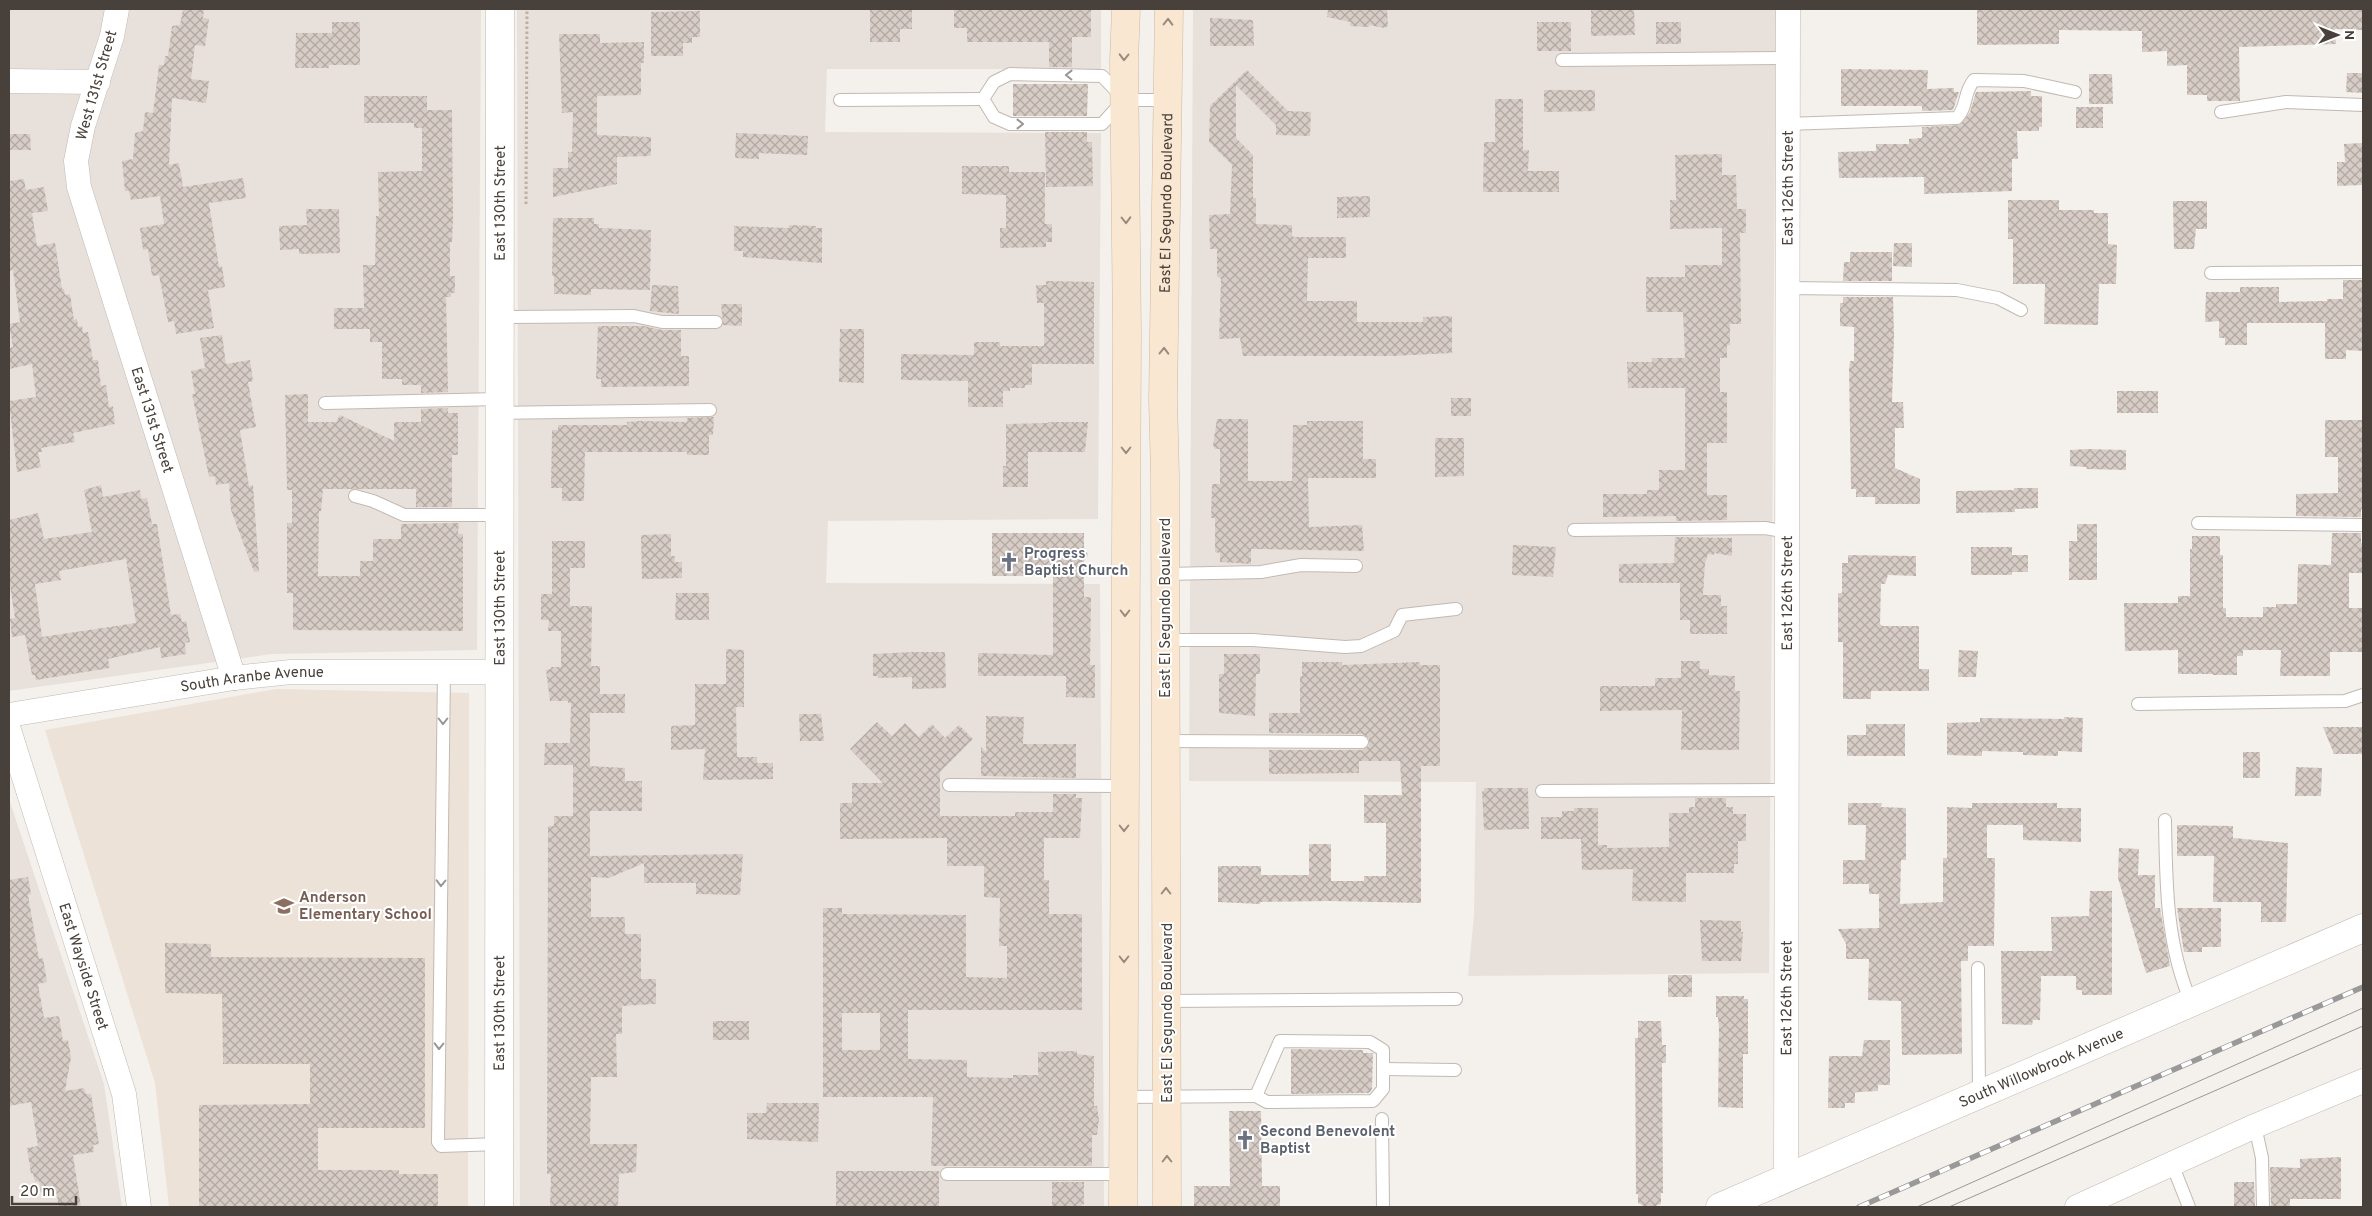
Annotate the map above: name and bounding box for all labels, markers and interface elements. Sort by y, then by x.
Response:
north arrow [2312,10,2362,60]
one-way arrow [1163,18,1174,26]
street label: West 131st Street [73,28,122,143]
text: N [2340,30,2357,40]
one-way arrow [1119,54,1130,62]
one-way arrow [1065,70,1072,80]
street label: East El Segundo Boulevard [1157,113,1178,293]
one-way arrow [1017,119,1025,129]
street label: East 126th Street [1780,130,1799,246]
street label: East 130th Street [492,145,511,261]
one-way arrow [1121,216,1132,224]
one-way arrow [1159,347,1169,355]
street label: East 131st Street [125,365,177,476]
one-way arrow [1121,446,1131,454]
street label: East El Segundo Boulevard [1157,518,1176,698]
street label: East 126th Street [1779,535,1798,651]
place label: Progress Baptist Church [1024,545,1128,581]
street label: East 130th Street [491,550,511,666]
church icon: Progress Baptist Church [998,551,1020,573]
one-way arrow [1120,609,1130,617]
street label: South Aranbe Avenue [179,664,324,698]
one-way arrow [438,718,448,725]
one-way arrow [1119,824,1129,832]
one-way arrow [436,880,446,888]
one-way arrow [1161,887,1171,894]
place label: Anderson Elementary School [299,889,432,925]
school or university icon: Anderson Elementary School [273,895,295,917]
street label: East Wayside Street [53,901,111,1033]
street label: East El Segundo Boulevard [1159,923,1178,1103]
street label: East 126th Street [1778,940,1797,1056]
street label: East 130th Street [491,955,510,1071]
one-way arrow [1119,956,1129,963]
street label: South Willowbrook Avenue [1956,1025,2127,1113]
one-way arrow [434,1042,445,1050]
place label: Second Benevolent Baptist [1260,1123,1395,1159]
church icon: Second Benevolent Baptist [1234,1129,1256,1151]
one-way arrow [1162,1154,1172,1162]
scale bar [12,1174,76,1206]
text: 20 m [20,1183,55,1202]

